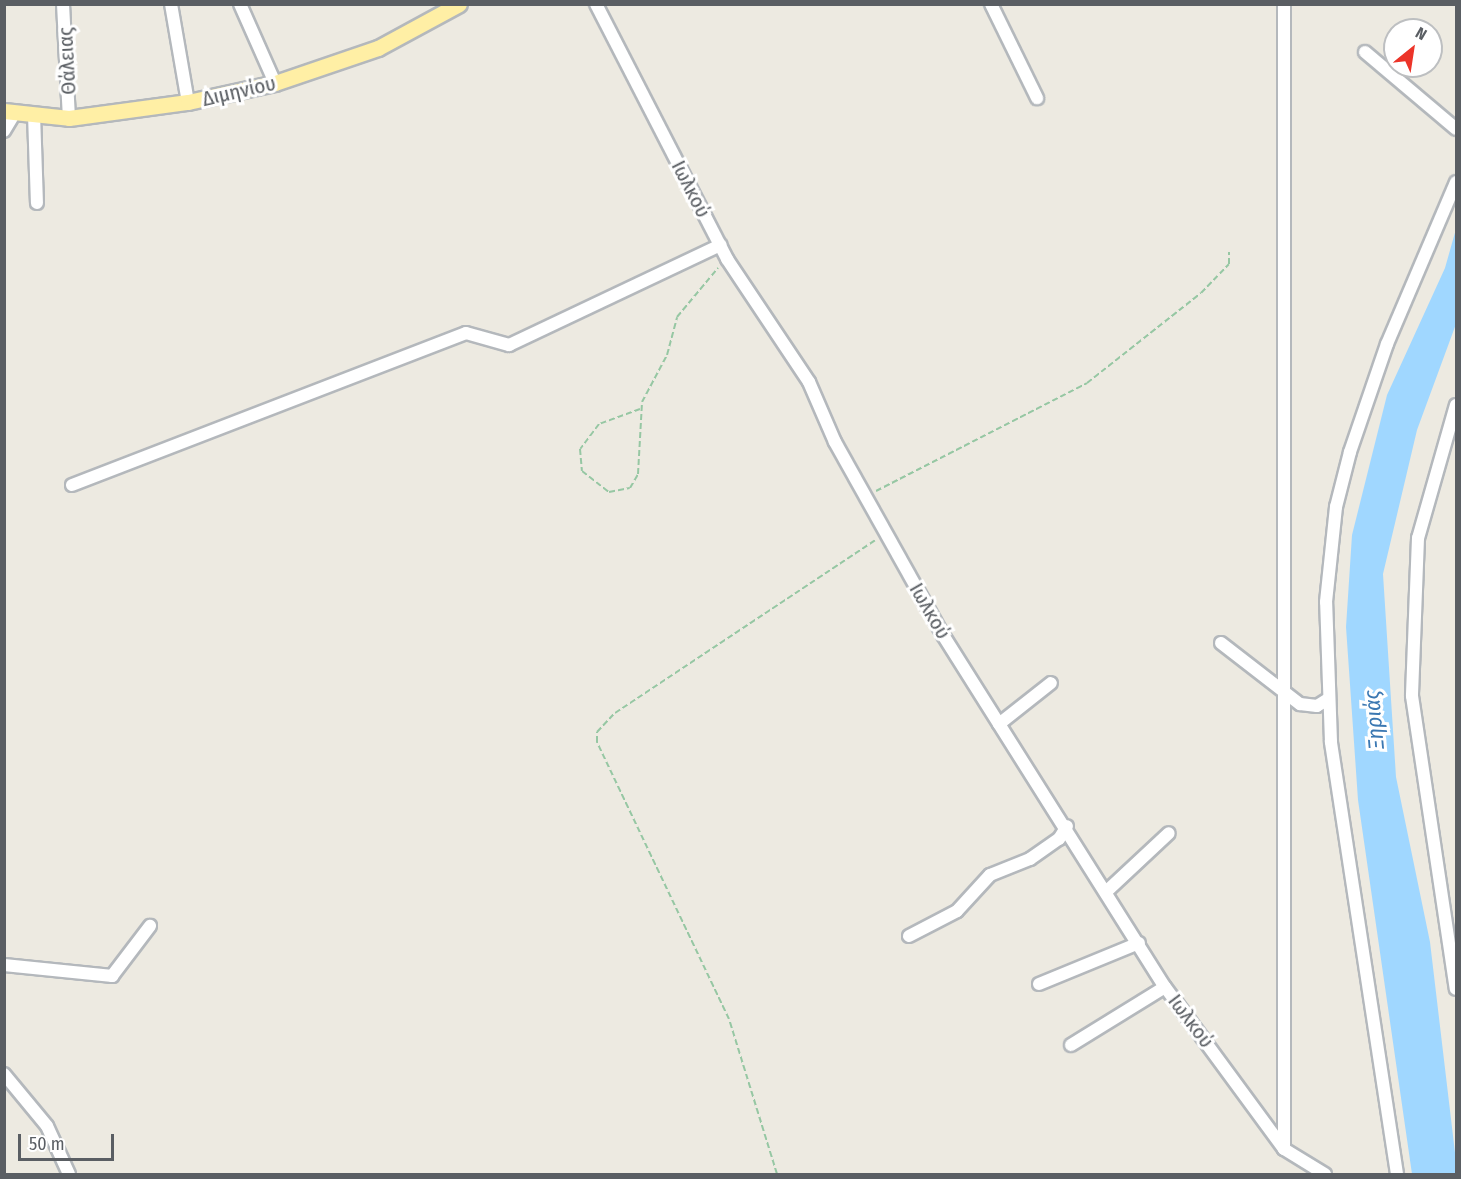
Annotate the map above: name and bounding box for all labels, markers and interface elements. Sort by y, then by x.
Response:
north arrow [1383,18,1443,78]
text: N [1412,23,1430,44]
street label: Θάλειας [53,27,81,95]
street label: Διμηνίου [200,70,278,112]
street label: Ιωλκού [666,156,716,222]
street label: Ιωλκού [904,578,956,644]
water label: Ξηριάς [1358,689,1390,751]
street label: Ιωλκού [1163,989,1219,1053]
scale bar [21,1122,117,1160]
text: 50 m [29,1133,65,1155]

